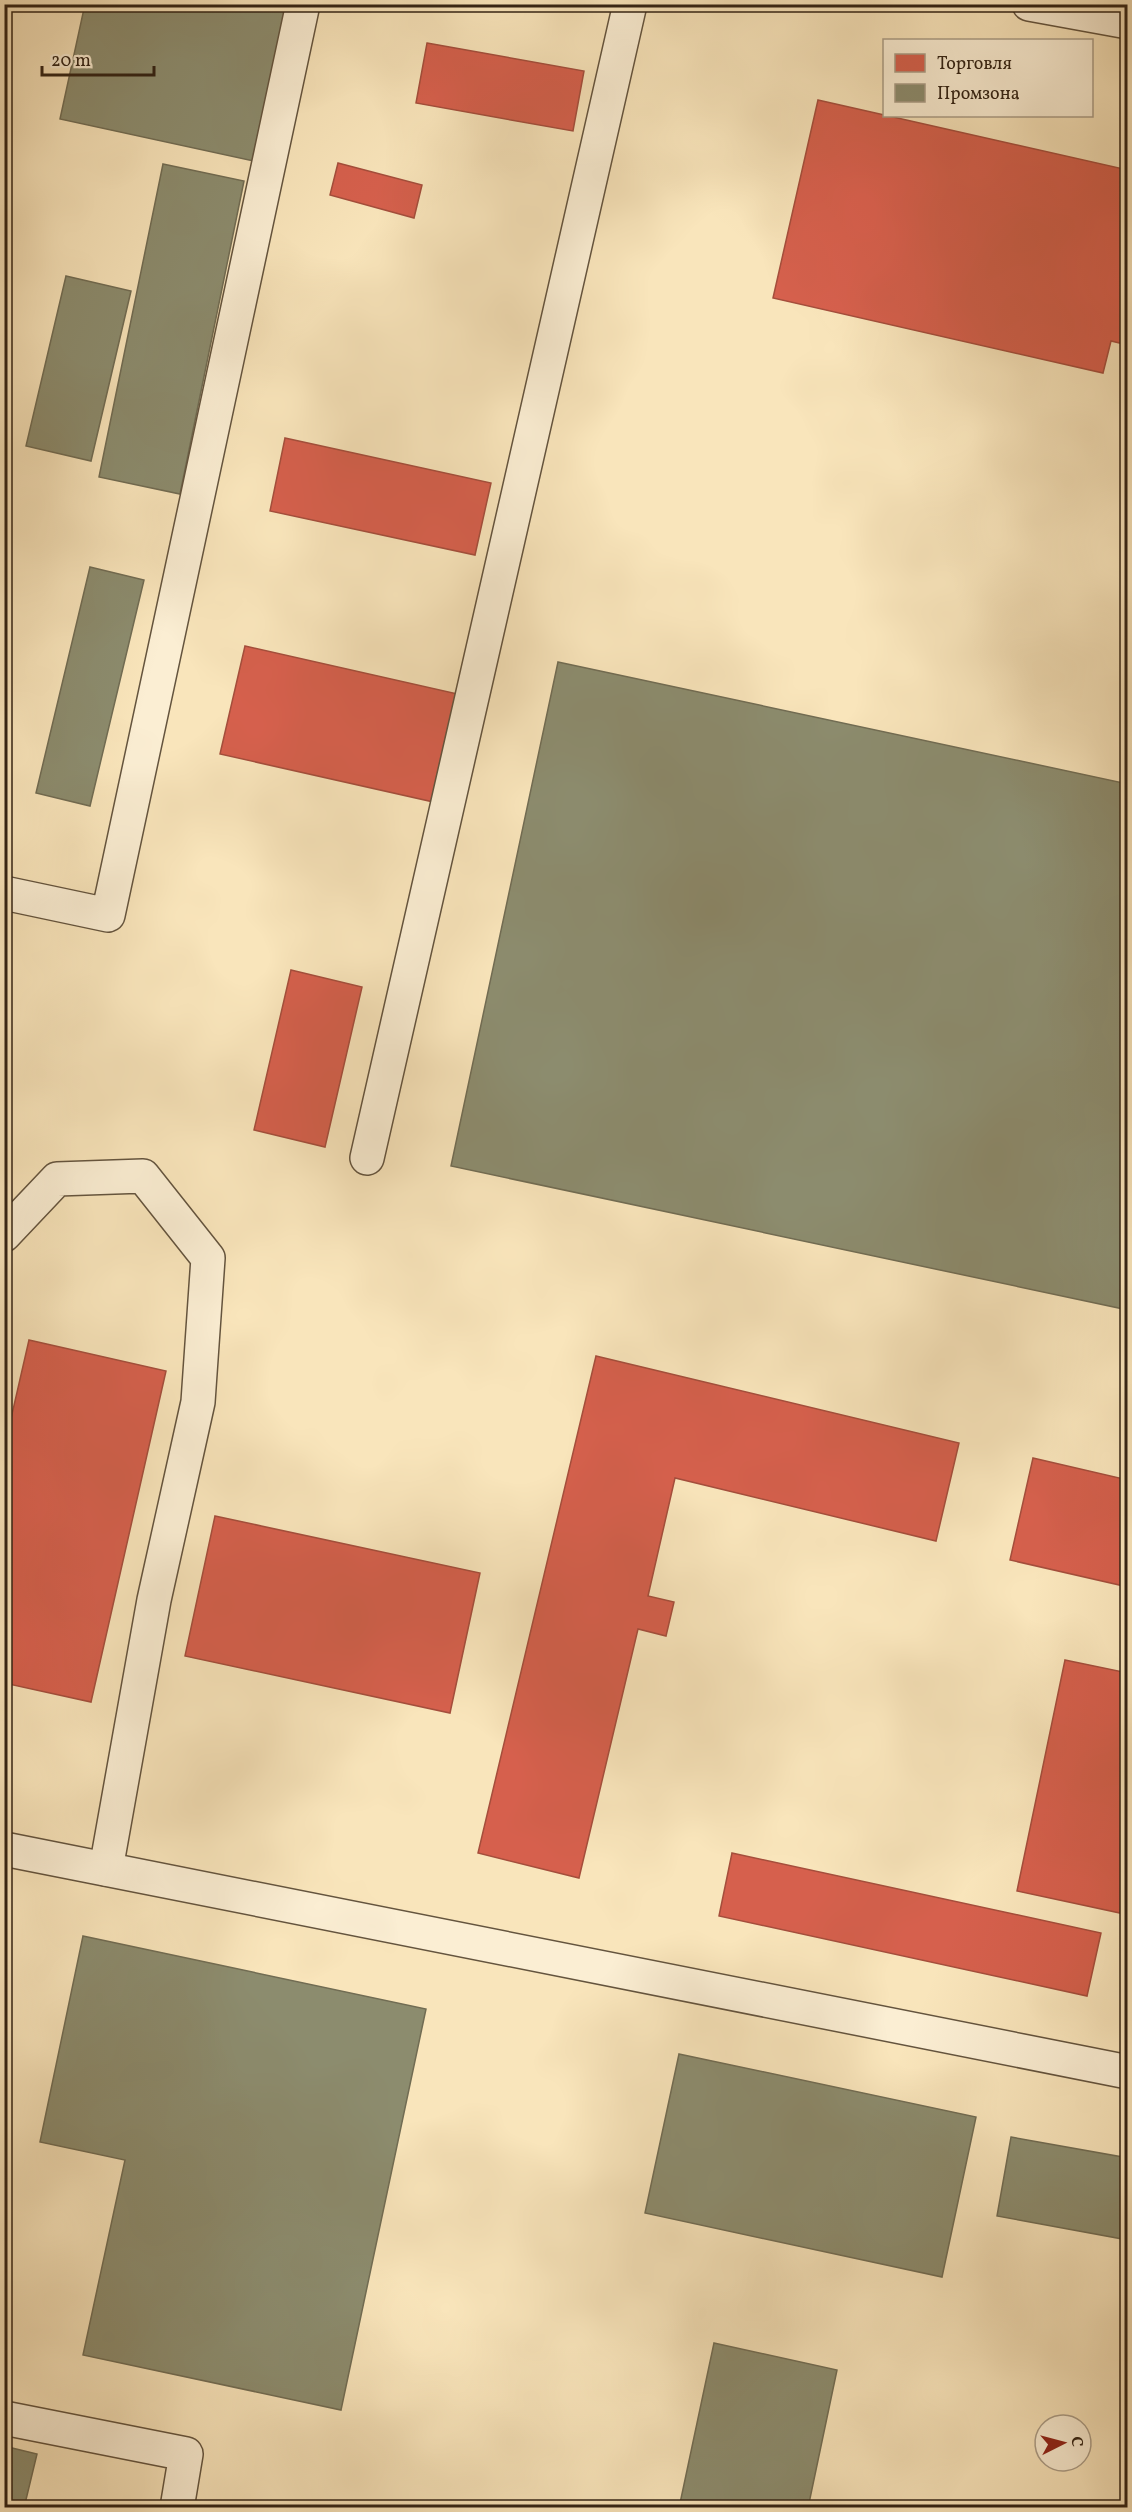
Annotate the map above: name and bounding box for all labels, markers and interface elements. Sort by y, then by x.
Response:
scale bar [42,39,154,77]
legend [883,39,1093,117]
text: 20 m [51,49,91,74]
text: Торговля [937,52,1012,77]
text: Промзона [937,82,1020,107]
north arrow [1033,2413,1093,2473]
text: С [1064,2435,1087,2448]

